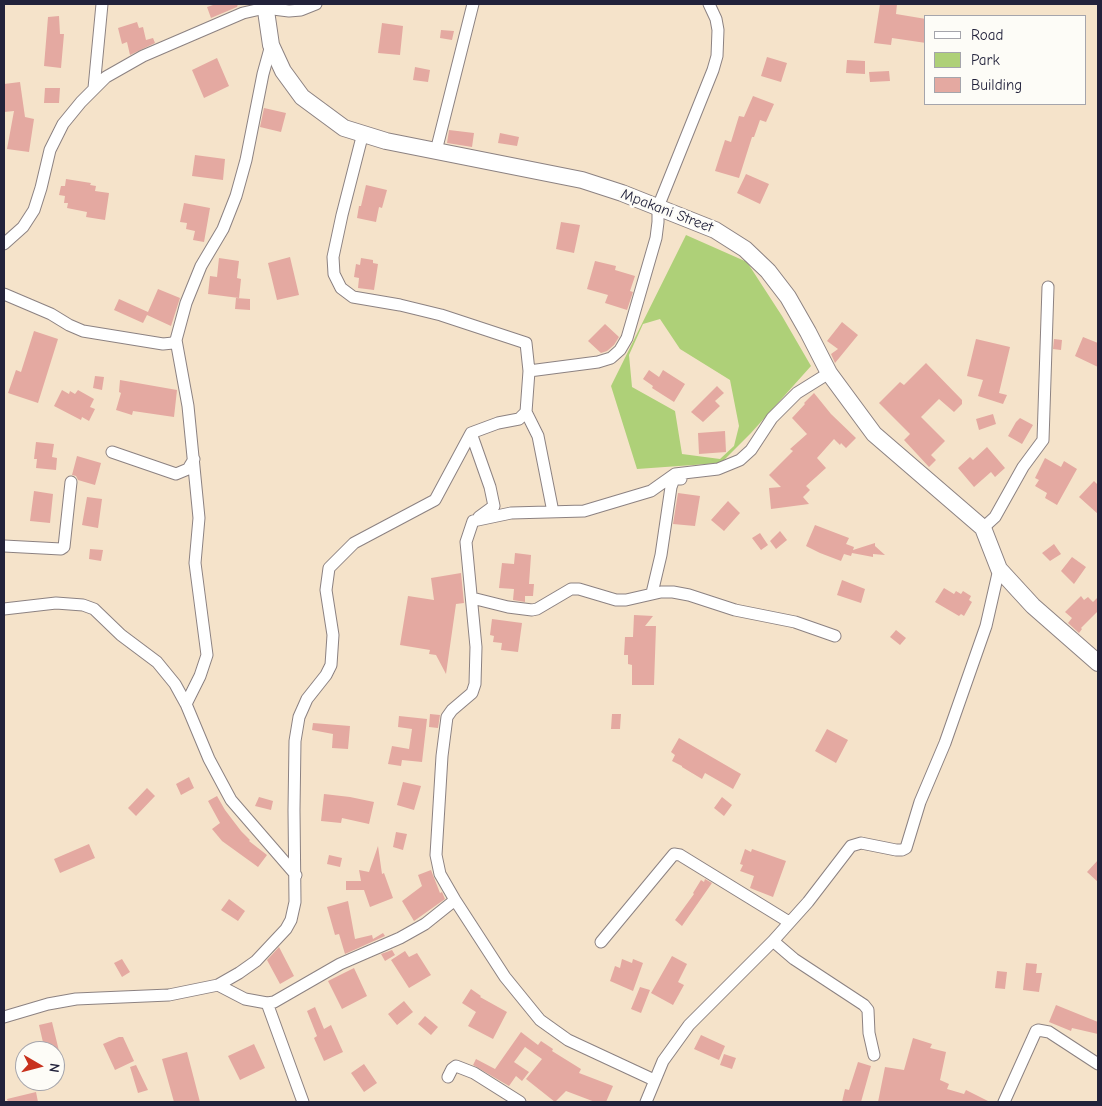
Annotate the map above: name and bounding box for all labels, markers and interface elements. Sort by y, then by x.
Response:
legend [924,15,1087,105]
text: Road [971,26,1003,44]
text: Park [971,51,1000,69]
text: Building [971,76,1022,94]
street label: Mpakani Street [618,185,716,237]
north arrow [15,1041,65,1091]
text: N [45,1062,63,1074]

